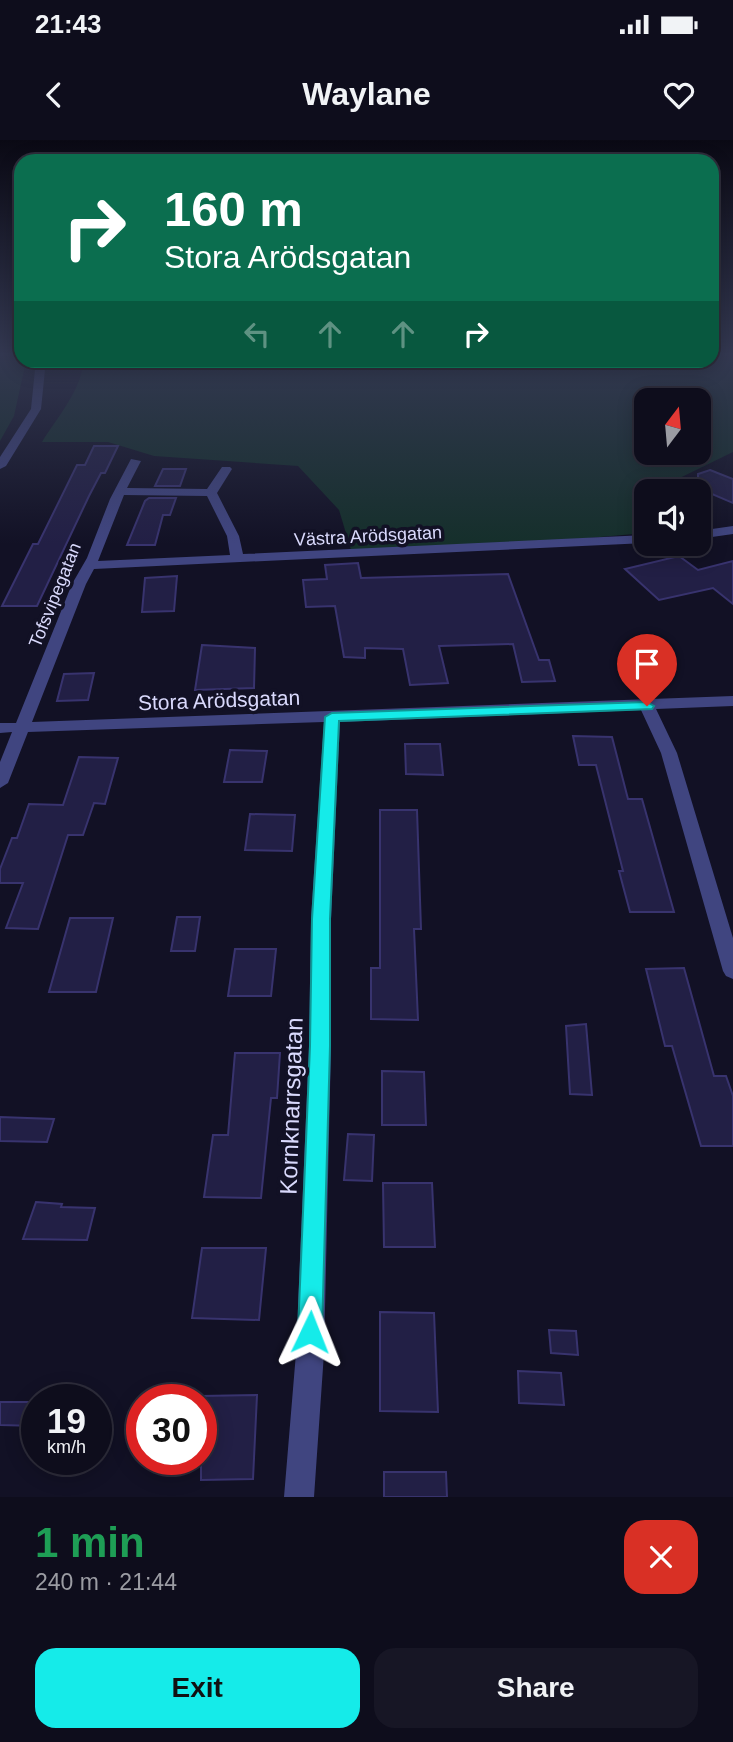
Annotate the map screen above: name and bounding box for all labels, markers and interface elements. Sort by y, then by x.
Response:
text: 21:43 [35,9,102,39]
icon: back [35,76,73,114]
text: Waylane [302,76,431,112]
icon: heart [660,76,698,114]
icon: right [49,182,140,273]
text: 160 m [164,182,303,236]
text: Stora Arödsgatan [164,239,411,275]
icon: left [238,315,276,353]
icon: ahead [311,315,349,353]
icon: ahead [384,315,422,353]
icon: right [457,315,495,353]
north arrow [634,388,710,466]
map controls [634,388,711,556]
button: sound [634,479,711,556]
street label: Västra Arödsgatan [294,522,442,550]
street label: Tofsvipegatan [25,540,85,650]
pin [617,634,677,706]
icon: arrive [628,645,666,683]
street label: Stora Arödsgatan [138,686,300,714]
street label: Kornknarrsgatan [274,1017,308,1195]
position arrow [273,1295,347,1369]
speed limit sign: 30 [126,1384,217,1475]
text: 19 [47,1401,86,1440]
text: km/h [47,1437,86,1457]
text: 1 min [35,1519,145,1566]
button: close [624,1520,698,1594]
text: 240 m · 21:44 [35,1569,177,1595]
button: Exit [35,1648,360,1728]
button: Share [374,1648,698,1728]

